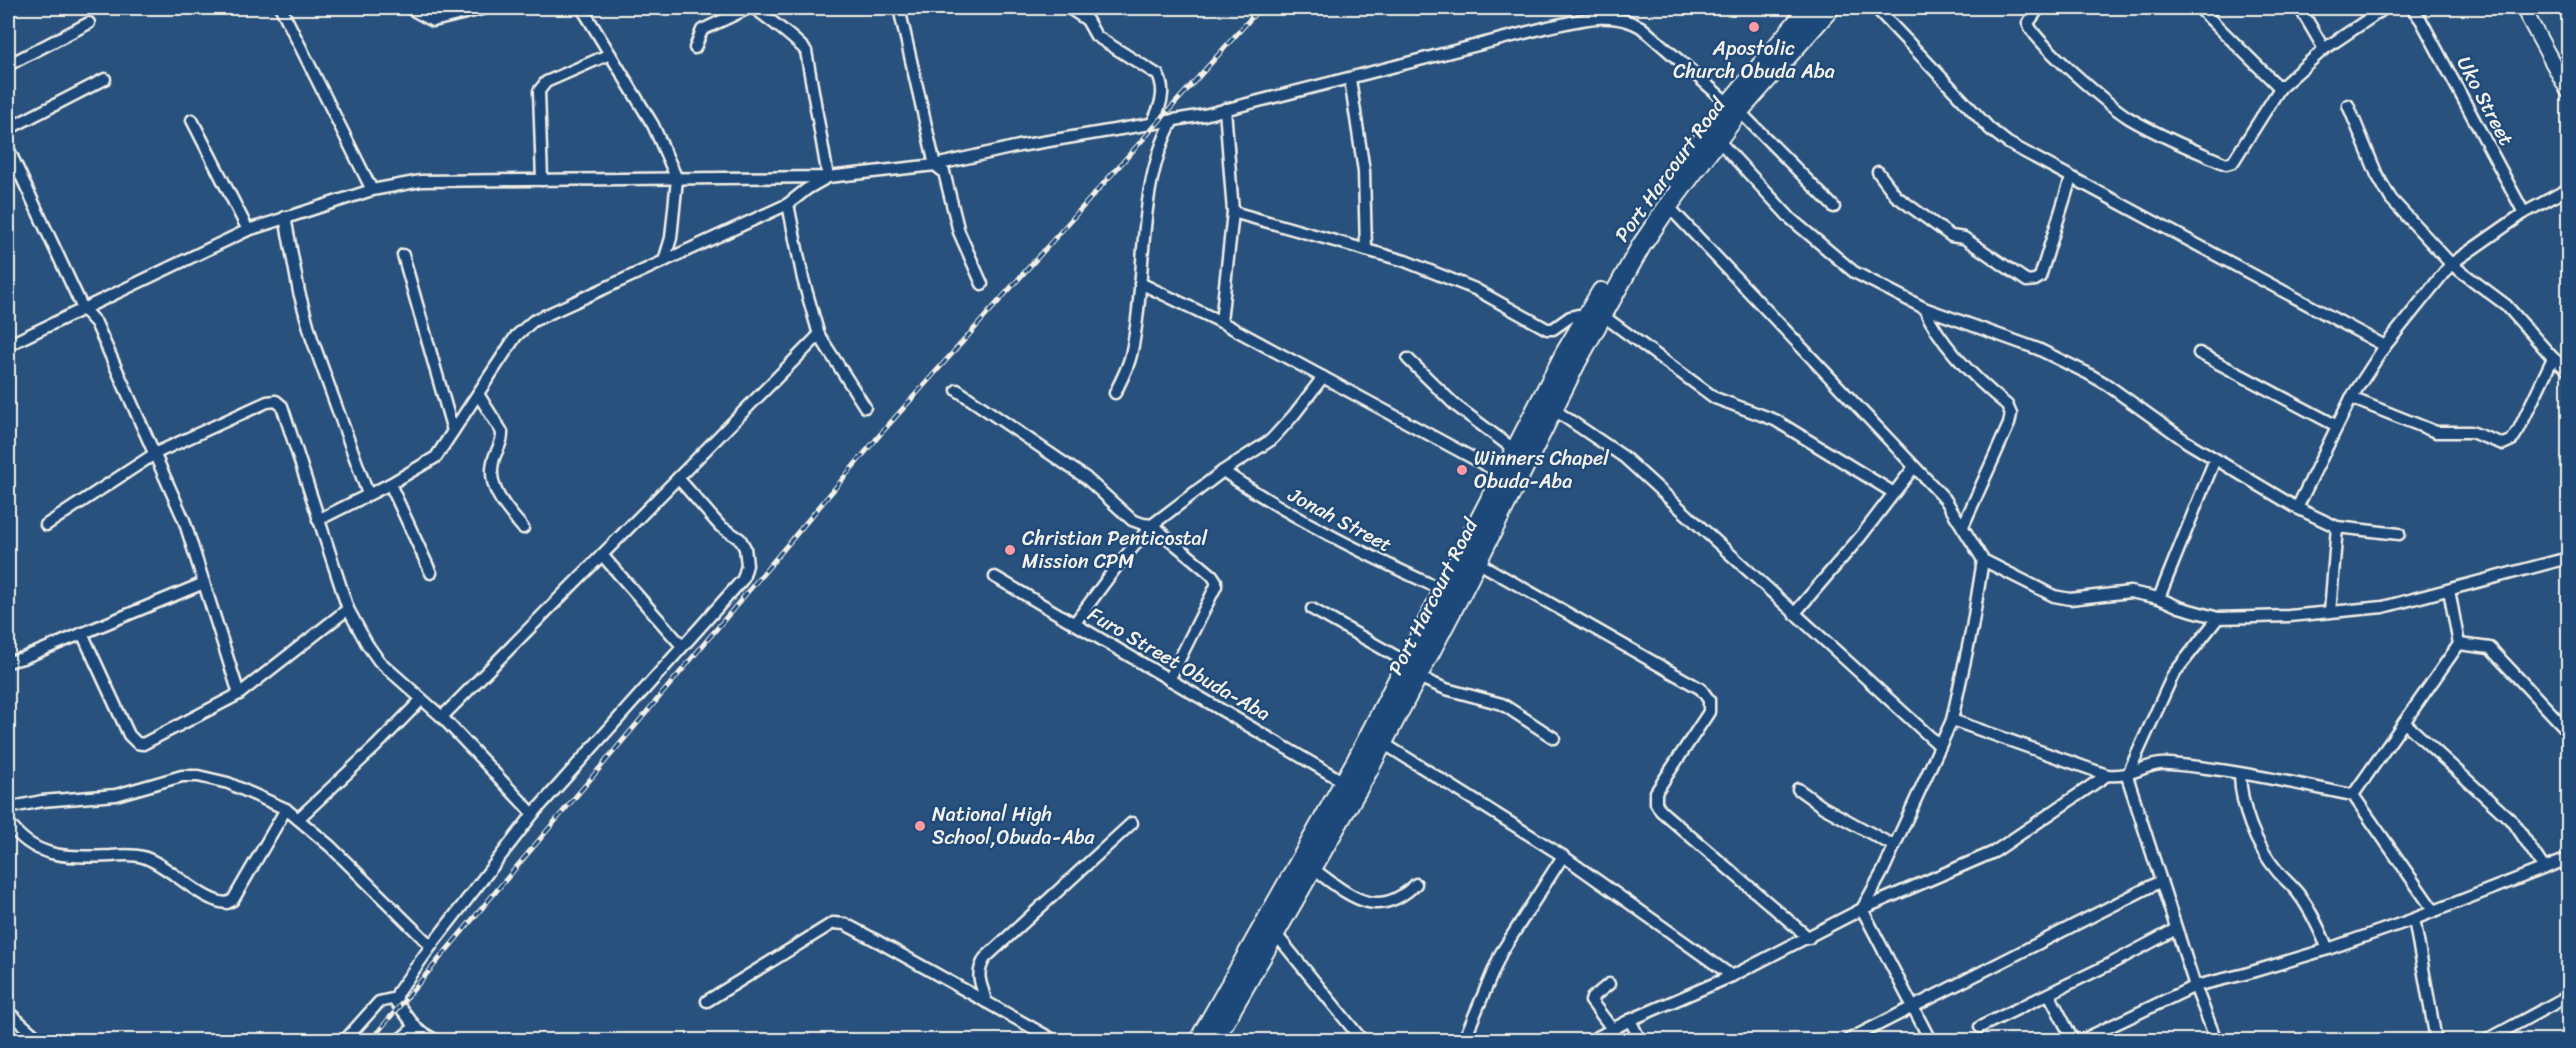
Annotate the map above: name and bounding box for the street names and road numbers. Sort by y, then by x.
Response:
street label: Uko Street [2447,50,2523,152]
street label: Port Harcourt Road [1605,89,1736,250]
street label: Jonah Street [1281,477,1399,562]
street label: Port Harcourt Road [1378,511,1488,681]
street label: Furo Street Obuda-Aba [1081,597,1277,731]

